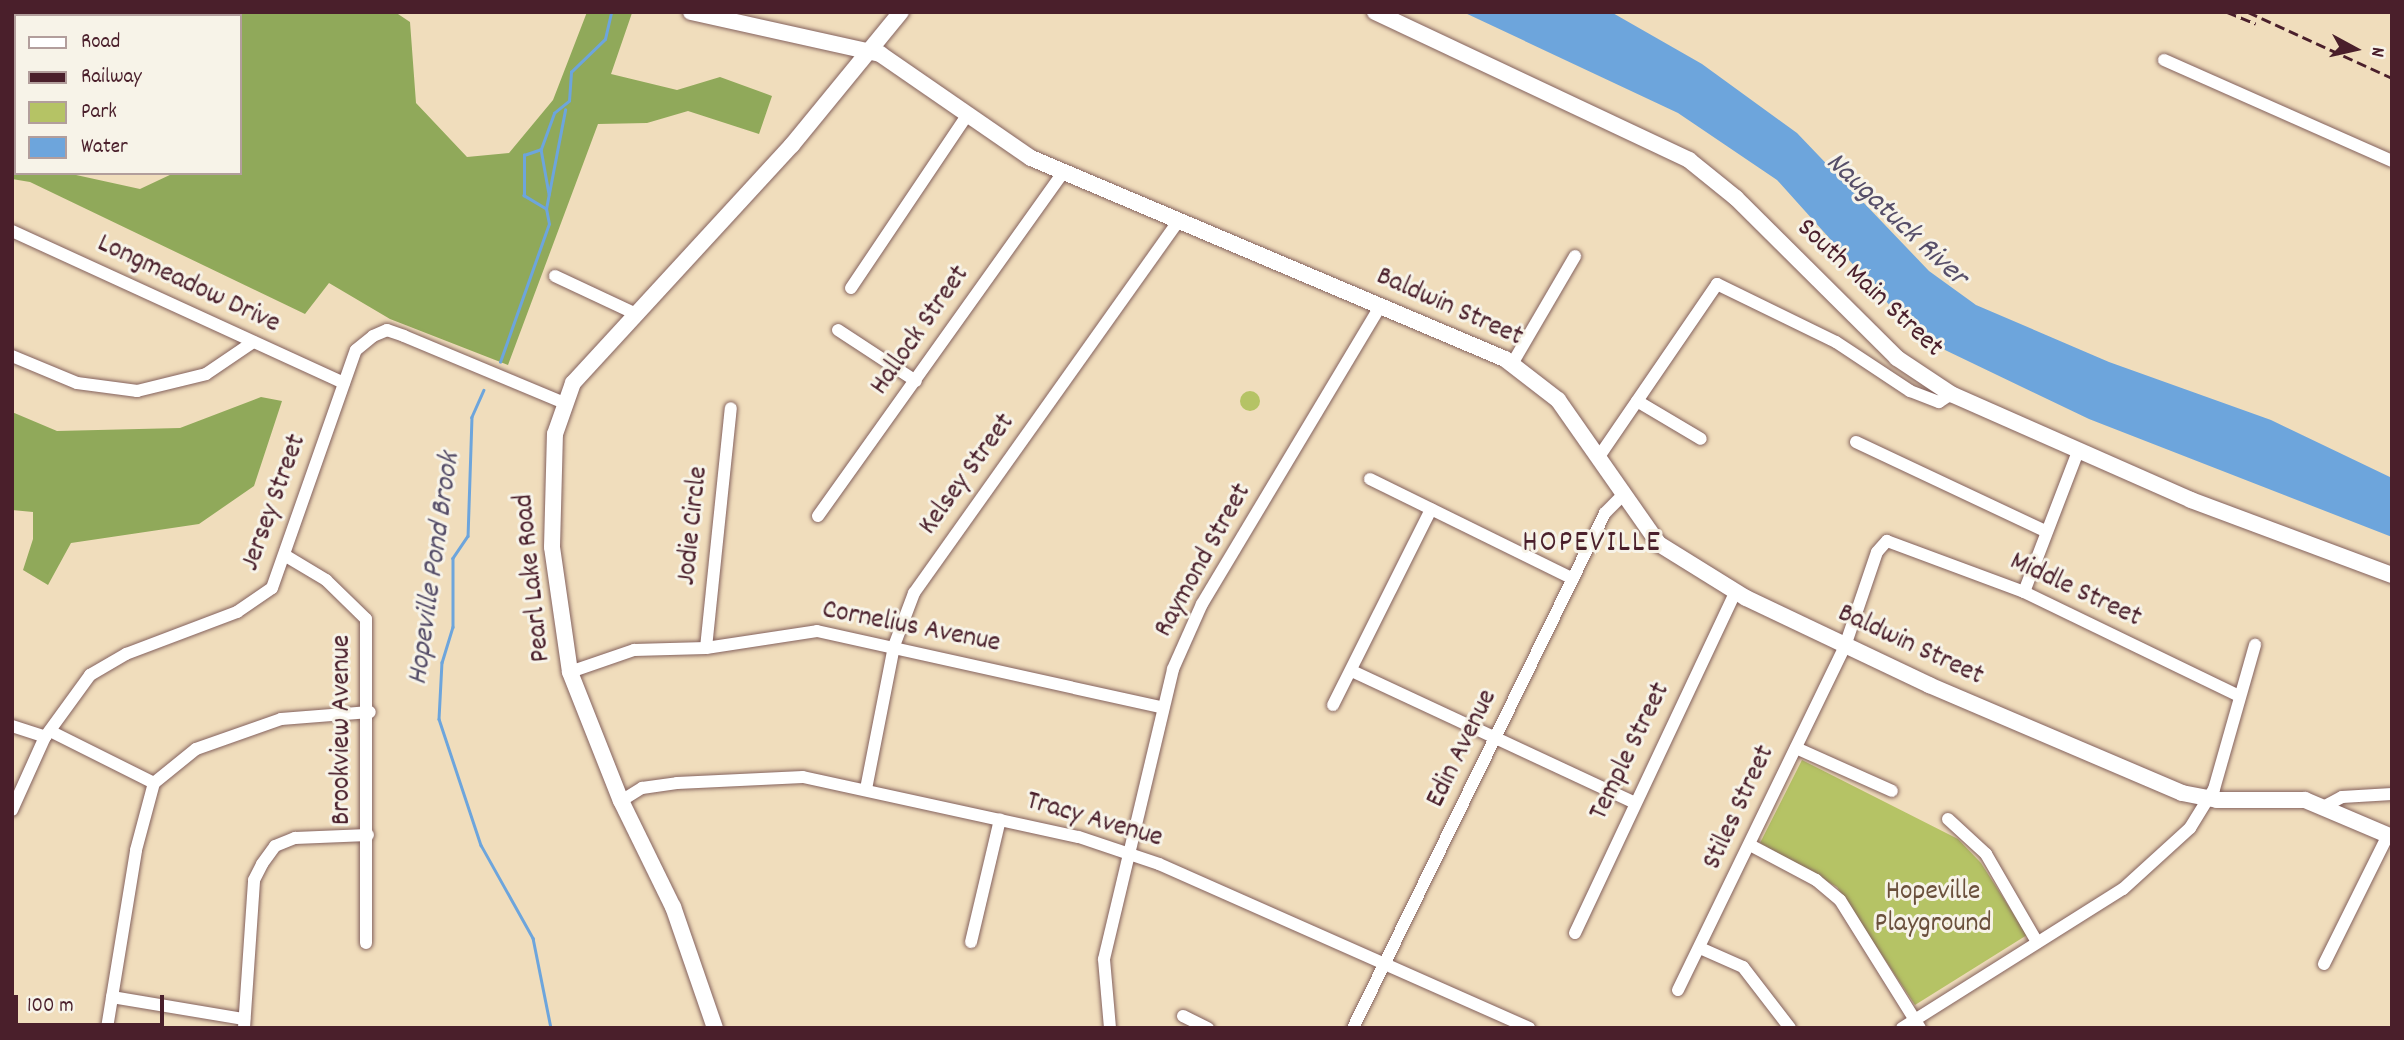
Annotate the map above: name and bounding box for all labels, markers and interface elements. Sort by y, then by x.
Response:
legend [14,14,242,175]
north arrow [2320,14,2390,84]
text: Road [81,28,120,58]
text: N [2362,45,2390,59]
text: Railway [81,63,142,93]
text: Park [81,98,117,128]
text: Water [81,133,128,163]
water label: Naugatuck River [1816,146,1974,296]
street label: South Main Street [1789,212,1949,366]
street label: Longmeadow Drive [91,228,285,342]
street label: Hallock Street [864,260,978,402]
street label: Baldwin Street [1371,261,1527,355]
street label: Kelsey Street [913,408,1023,542]
street label: Jersey Street [235,430,315,576]
water label: Hopeville Pond Brook [402,451,470,687]
street label: Jodie Circle [671,465,717,587]
street label: Raymond Street [1148,478,1260,644]
street label: Pearl Lake Road [508,492,560,664]
district label: HOPEVILLE [1523,527,1661,563]
street label: Middle Street [2004,546,2146,636]
street label: Cornelius Avenue [819,594,1003,662]
street label: Baldwin Street [1832,598,1988,694]
street label: Brookview Avenue [326,635,360,825]
street label: Temple Street [1583,678,1679,826]
street label: Edin Avenue [1420,685,1506,813]
street label: Stiles Street [1697,741,1783,875]
street label: Tracy Avenue [1022,786,1166,856]
park label: Hopeville Playground [1874,876,1992,942]
scale bar [18,981,168,1025]
text: 100 m [27,992,74,1022]

